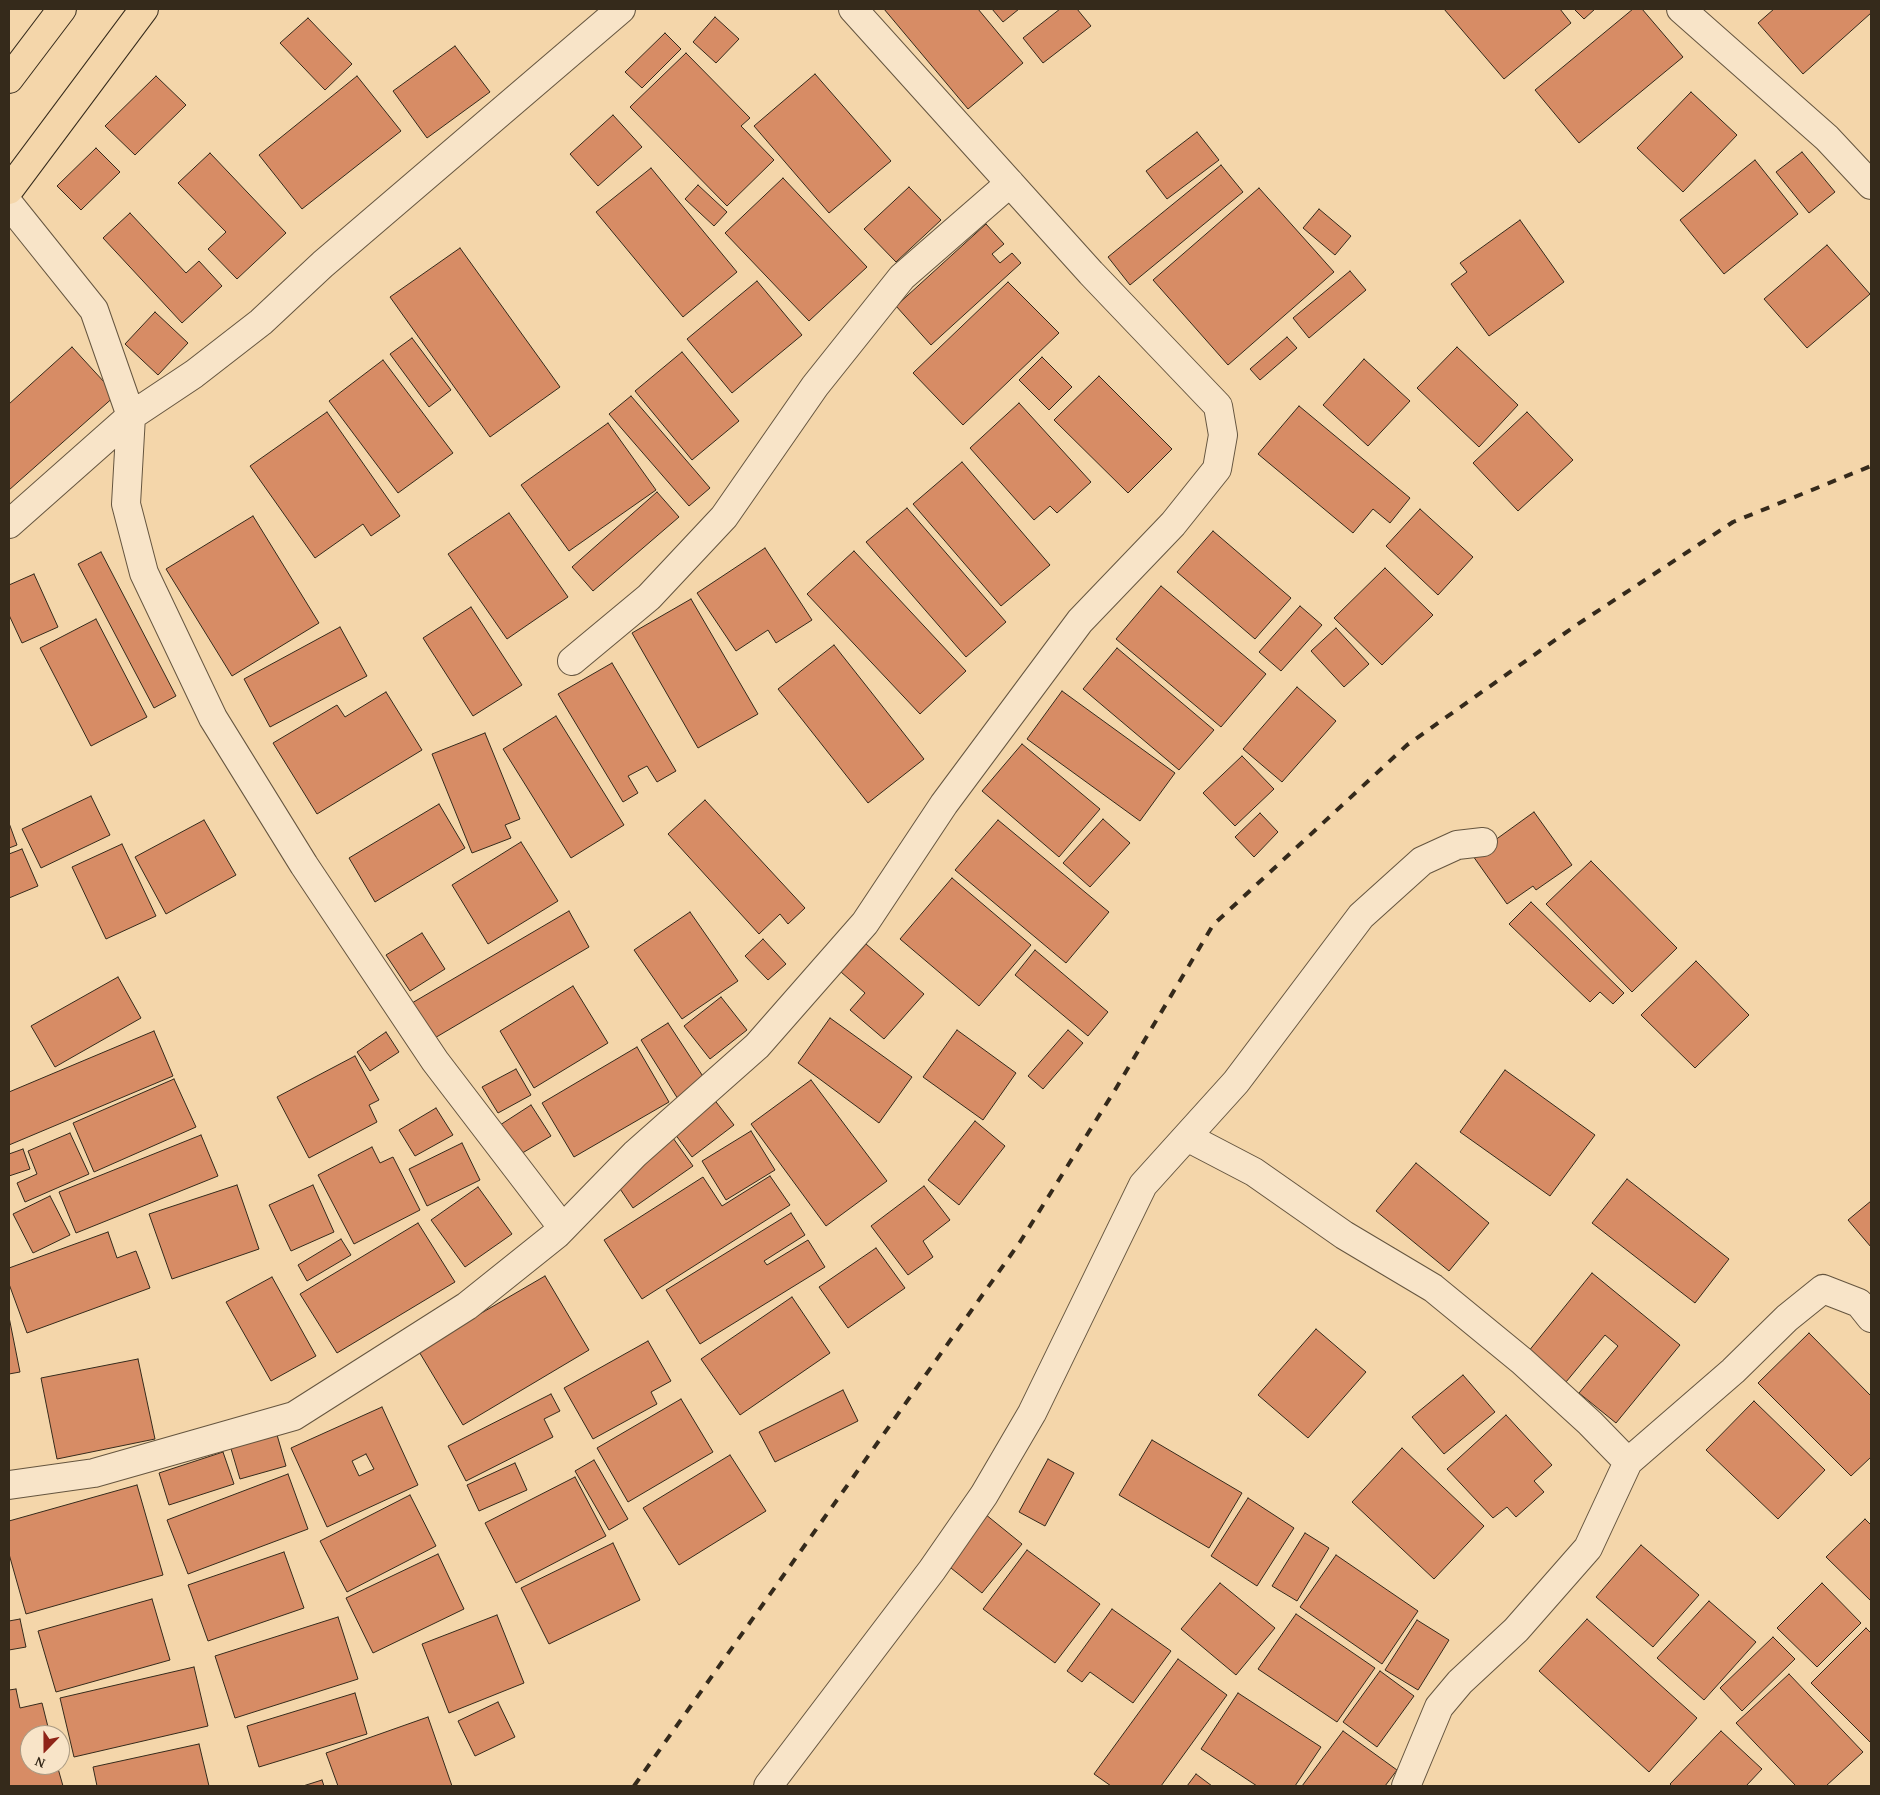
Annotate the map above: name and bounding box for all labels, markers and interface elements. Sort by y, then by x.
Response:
north arrow [20,1725,70,1775]
text: N [32,1752,48,1774]

